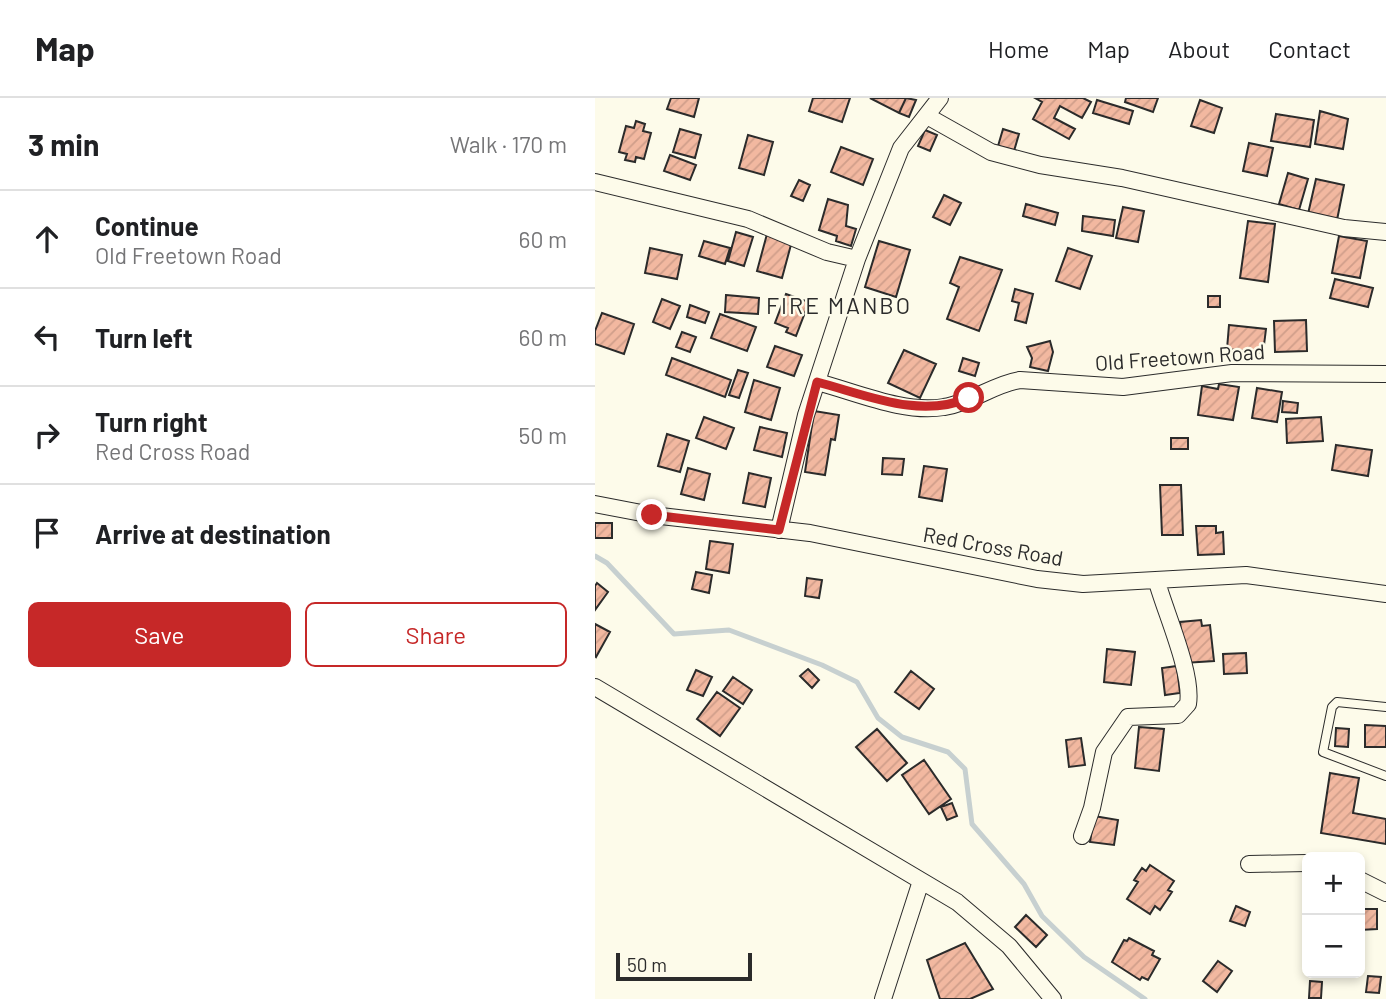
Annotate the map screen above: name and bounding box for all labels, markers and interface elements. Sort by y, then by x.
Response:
text: Map [35,28,95,68]
text: Home [988,34,1049,63]
text: Map [1087,34,1130,63]
text: About [1168,34,1230,63]
text: Contact [1268,34,1351,63]
text: 3 min [28,126,99,162]
text: Walk · 170 m [450,130,567,158]
text: Continue [95,210,199,241]
icon: ahead [28,220,66,258]
text: 60 m [519,225,567,253]
text: Old Freetown Road [95,241,282,269]
district label: FIRE MANBO [766,291,912,319]
icon: left [28,318,66,356]
text: Turn left [95,322,193,353]
text: 60 m [519,323,567,351]
street label: Old Freetown Road [1094,338,1266,375]
route start [953,382,984,413]
text: Turn right [95,406,208,437]
icon: right [28,416,66,454]
text: 50 m [519,421,567,449]
text: Red Cross Road [95,437,250,465]
route end [636,499,667,530]
icon: arrive [28,514,66,552]
text: Arrive at destination [95,518,331,549]
street label: Red Cross Road [921,521,1065,570]
button: Save [28,602,291,667]
button: Share [305,602,567,667]
map controls [1302,852,1365,978]
button: + [1302,852,1365,915]
button: − [1302,915,1365,978]
scale bar [616,950,753,982]
text: 50 m [627,953,667,976]

